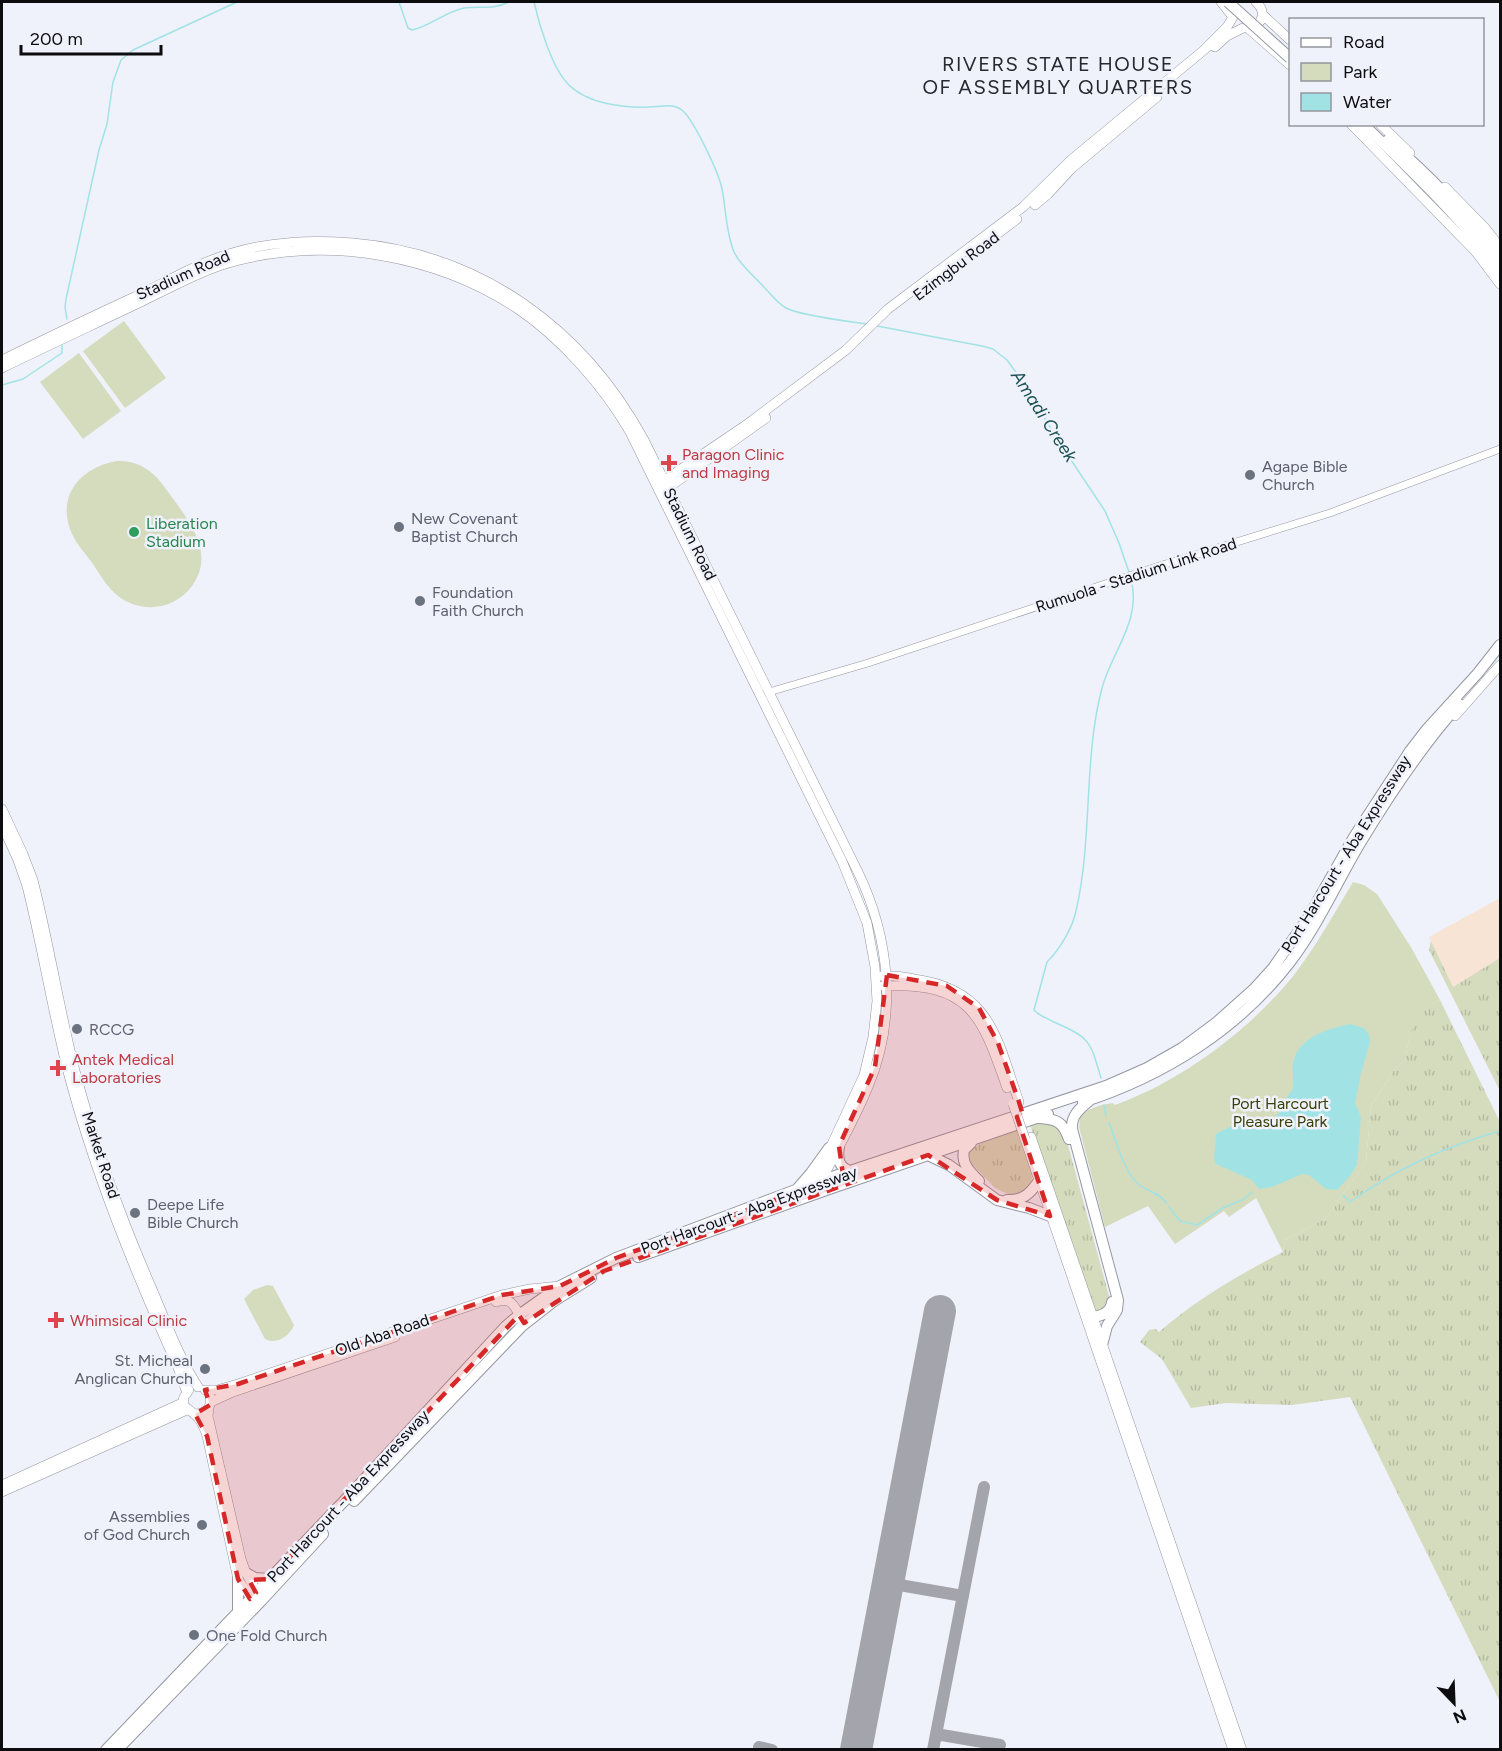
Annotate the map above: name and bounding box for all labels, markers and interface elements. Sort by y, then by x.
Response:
scale bar [21,18,160,56]
legend [1289,18,1484,126]
text: 200 m [30,28,83,50]
text: Road [1343,31,1384,53]
district label: RIVERS STATE HOUSE OF ASSEMBLY QUARTERS [923,52,1193,99]
text: Park [1343,61,1378,83]
text: Water [1343,91,1391,113]
street label: Ezimgbu Road [909,227,1003,305]
street label: Stadium Road [133,246,233,304]
water label: Amadi Creek [1006,365,1082,467]
place label: Paragon Clinic and Imaging [682,445,785,482]
marker: Paragon Clinic and Imaging [660,454,678,472]
place label: Agape Bible Church [1262,457,1348,494]
marker: Agape Bible Church [1243,468,1257,482]
street label: Stadium Road [659,485,721,583]
place label: New Covenant Baptist Church [411,509,518,546]
place label: Liberation Stadium [146,514,218,551]
marker: New Covenant Baptist Church [392,520,406,534]
marker: Liberation Stadium [127,525,141,539]
street label: Rumuola - Stadium Link Road [1033,534,1239,616]
place label: Foundation Faith Church [432,583,524,620]
marker: Foundation Faith Church [413,594,427,608]
street label: Port Harcourt - Aba Expressway [1277,751,1415,956]
place label: RCCG [89,1020,134,1039]
marker: RCCG [70,1022,84,1036]
place label: Antek Medical Laboratories [72,1050,174,1087]
marker: Antek Medical Laboratories [49,1059,67,1077]
park label: Port Harcourt Pleasure Park [1231,1094,1329,1131]
street label: Market Road [78,1109,124,1201]
street label: Port Harcourt - Aba Expressway [638,1162,860,1258]
place label: Deepe Life Bible Church [147,1195,239,1232]
marker: Deepe Life Bible Church [128,1206,142,1220]
street label: Old Aba Road [332,1310,432,1360]
marker: Whimsical Clinic [47,1311,65,1329]
place label: Whimsical Clinic [70,1311,187,1330]
place label: St. Micheal Anglican Church [75,1351,193,1388]
marker: St. Micheal Anglican Church [198,1362,212,1376]
street label: Port Harcourt - Aba Expressway [263,1405,433,1586]
place label: Assemblies of God Church [84,1507,190,1544]
marker: Assemblies of God Church [195,1518,209,1532]
place label: One Fold Church [206,1626,327,1645]
marker: One Fold Church [187,1628,201,1642]
north arrow [1424,1673,1484,1733]
text: N [1450,1705,1469,1728]

